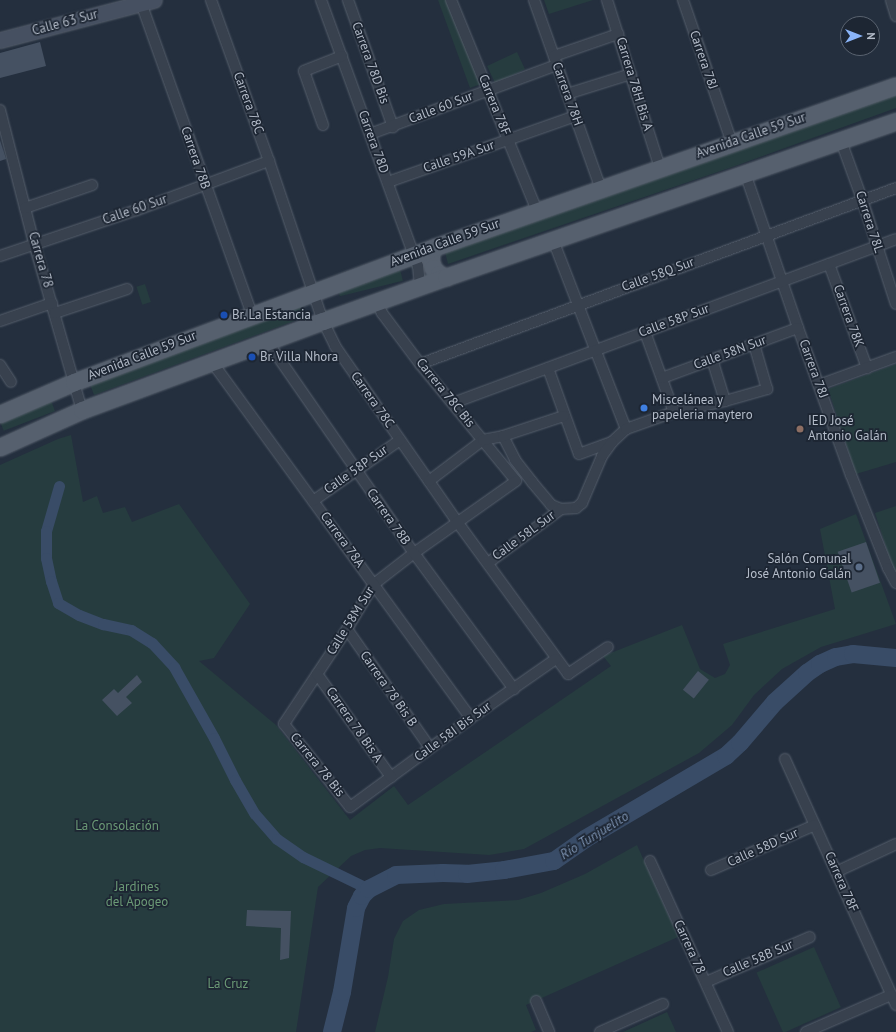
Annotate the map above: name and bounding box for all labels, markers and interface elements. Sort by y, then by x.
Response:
street label: Calle 63 Sur [30,7,100,39]
north arrow [840,16,880,56]
street label: Carrera 78D Bis [348,20,392,106]
street label: Carrera 78J [686,28,720,92]
text: N [864,32,878,40]
street label: Carrera 78H Bis A [612,35,656,133]
street label: Carrera 78H [548,60,586,128]
street label: Carrera 78C [230,70,266,136]
street label: Carrera 78F [475,72,513,138]
street label: Calle 60 Sur [407,89,475,127]
street label: Carrera 78D [354,108,392,176]
street label: Avenida Calle 59 Sur [694,110,808,162]
street label: Carrera 78B [177,125,213,191]
street label: Calle 59A Sur [421,137,497,177]
street label: Carrera 78L [852,189,886,255]
street label: Calle 60 Sur [101,192,169,228]
street label: Avenida Calle 59 Sur [388,216,502,270]
street label: Carrera 78 [25,230,55,290]
street label: Calle 58Q Sur [620,255,696,295]
street label: Carrera 78K [829,283,867,349]
street label: Calle 58P Sur [636,301,712,341]
place label: Br. La Estancia [232,307,312,323]
marker: Br. La Estancia [219,310,229,320]
street label: Avenida Calle 59 Sur [86,328,198,384]
street label: Calle 58N Sur [692,333,768,373]
street label: Carrera 78J [795,337,831,401]
place label: Br. Villa Nhora [260,349,340,365]
marker: Br. Villa Nhora [247,352,257,362]
street label: Carrera 78C Bis [412,355,478,431]
street label: Carrera 78C [347,369,397,431]
place label: Miscelánea y papeleria maytero [652,393,753,424]
marker: Miscelánea y papeleria maytero [639,403,649,413]
place label: IED José Antonio Galán [808,414,887,445]
marker: IED José Antonio Galán [795,424,805,434]
street label: Calle 58P Sur [321,442,391,498]
street label: Carrera 78B [363,486,413,548]
street label: Calle 58L Sur [489,508,559,564]
street label: Carrera 78A [317,509,367,571]
place label: Salón Comunal José Antonio Galán [746,552,851,583]
marker: Salón Comunal José Antonio Galán [854,562,864,572]
street label: Calle 58M Sur [324,584,378,658]
street label: Carrera 78 Bis B [356,648,420,730]
street label: Carrera 78 Bis A [322,684,386,766]
street label: Calle 58I Bis Sur [412,699,494,765]
street label: Carrera 78 Bis [287,730,347,800]
water label: Río Tunjuelito [556,807,632,863]
park label: La Consolación [75,818,159,834]
street label: Calle 58D Sur [725,825,801,871]
street label: Carrera 78F [821,849,861,915]
park label: Jardines del Apogeo [106,880,168,911]
street label: Carrera 78 [670,918,708,976]
street label: Calle 58B Sur [720,937,796,981]
park label: La Cruz [208,976,248,992]

